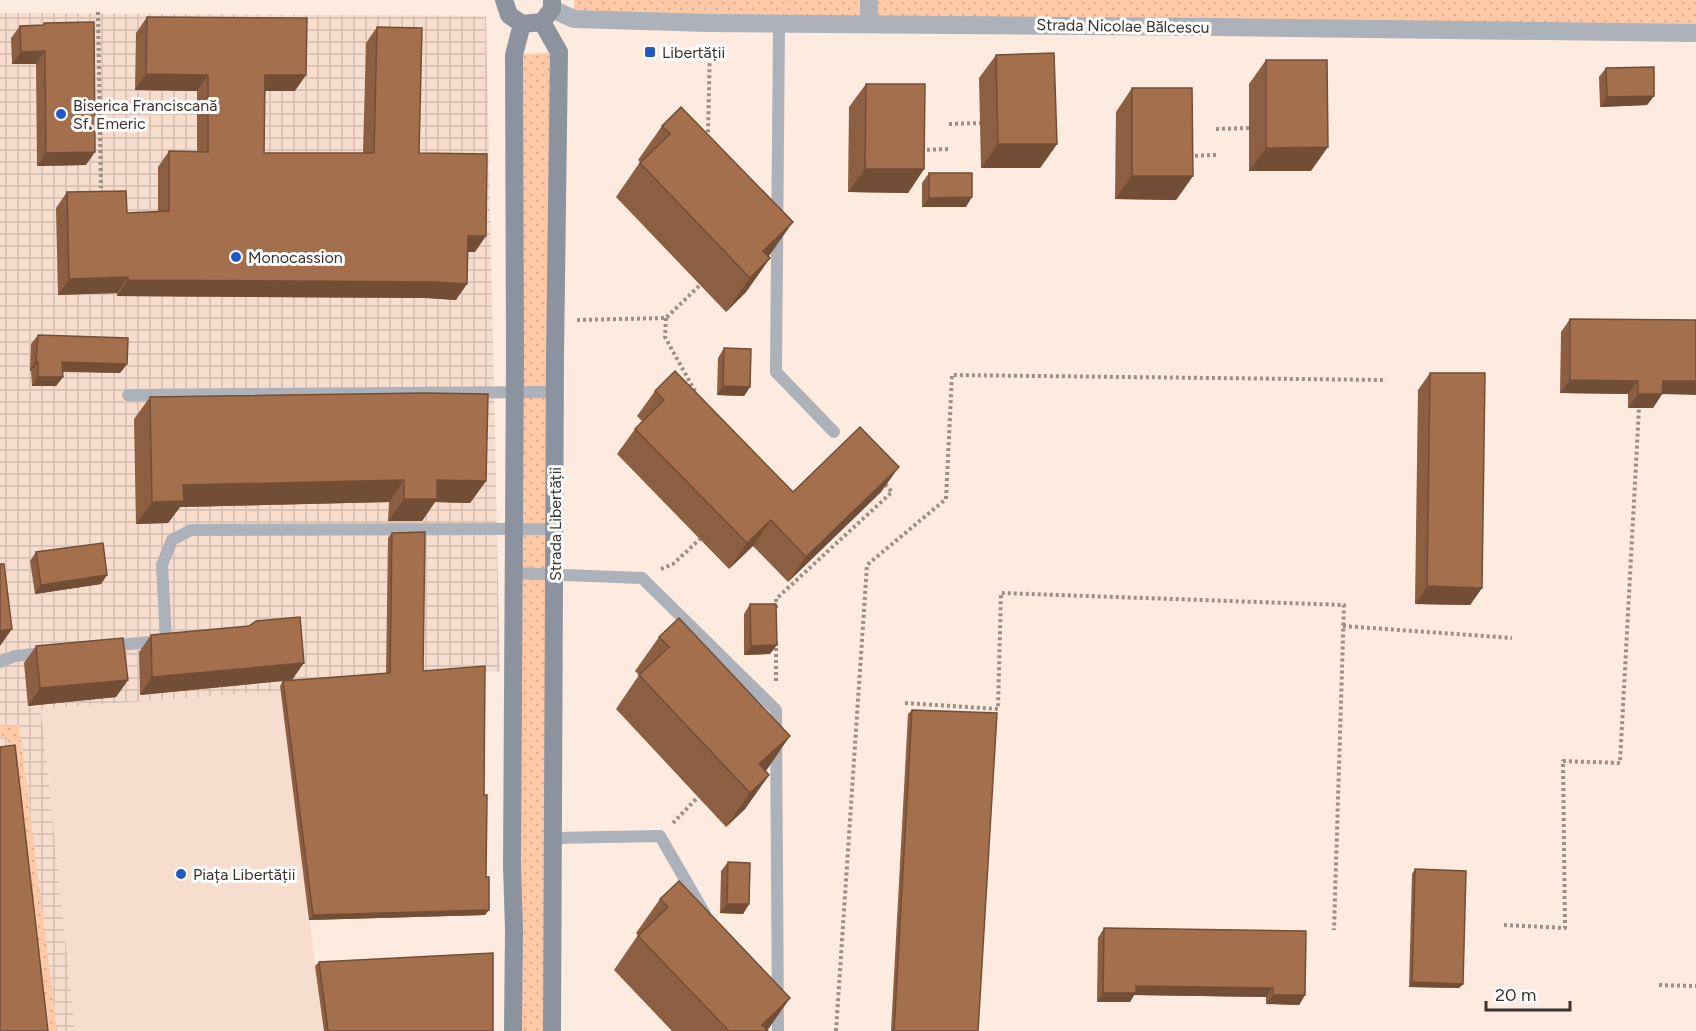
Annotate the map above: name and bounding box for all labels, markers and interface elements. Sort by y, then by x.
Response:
street label: Strada Nicolae Bălcescu [1036,15,1210,37]
place label: Libertății [662,43,725,62]
marker: Libertății [643,45,657,59]
place label: Biserica Franciscană Sf. Emeric [73,96,217,133]
marker: Biserica Franciscană Sf. Emeric [54,107,68,121]
place label: Monocassion [248,248,343,267]
marker: Monocassion [229,250,243,264]
street label: Strada Libertății [546,467,565,581]
place label: Piața Libertății [193,865,295,884]
marker: Piața Libertății [174,867,188,881]
scale bar [1486,974,1570,1012]
text: 20 m [1495,984,1536,1006]

